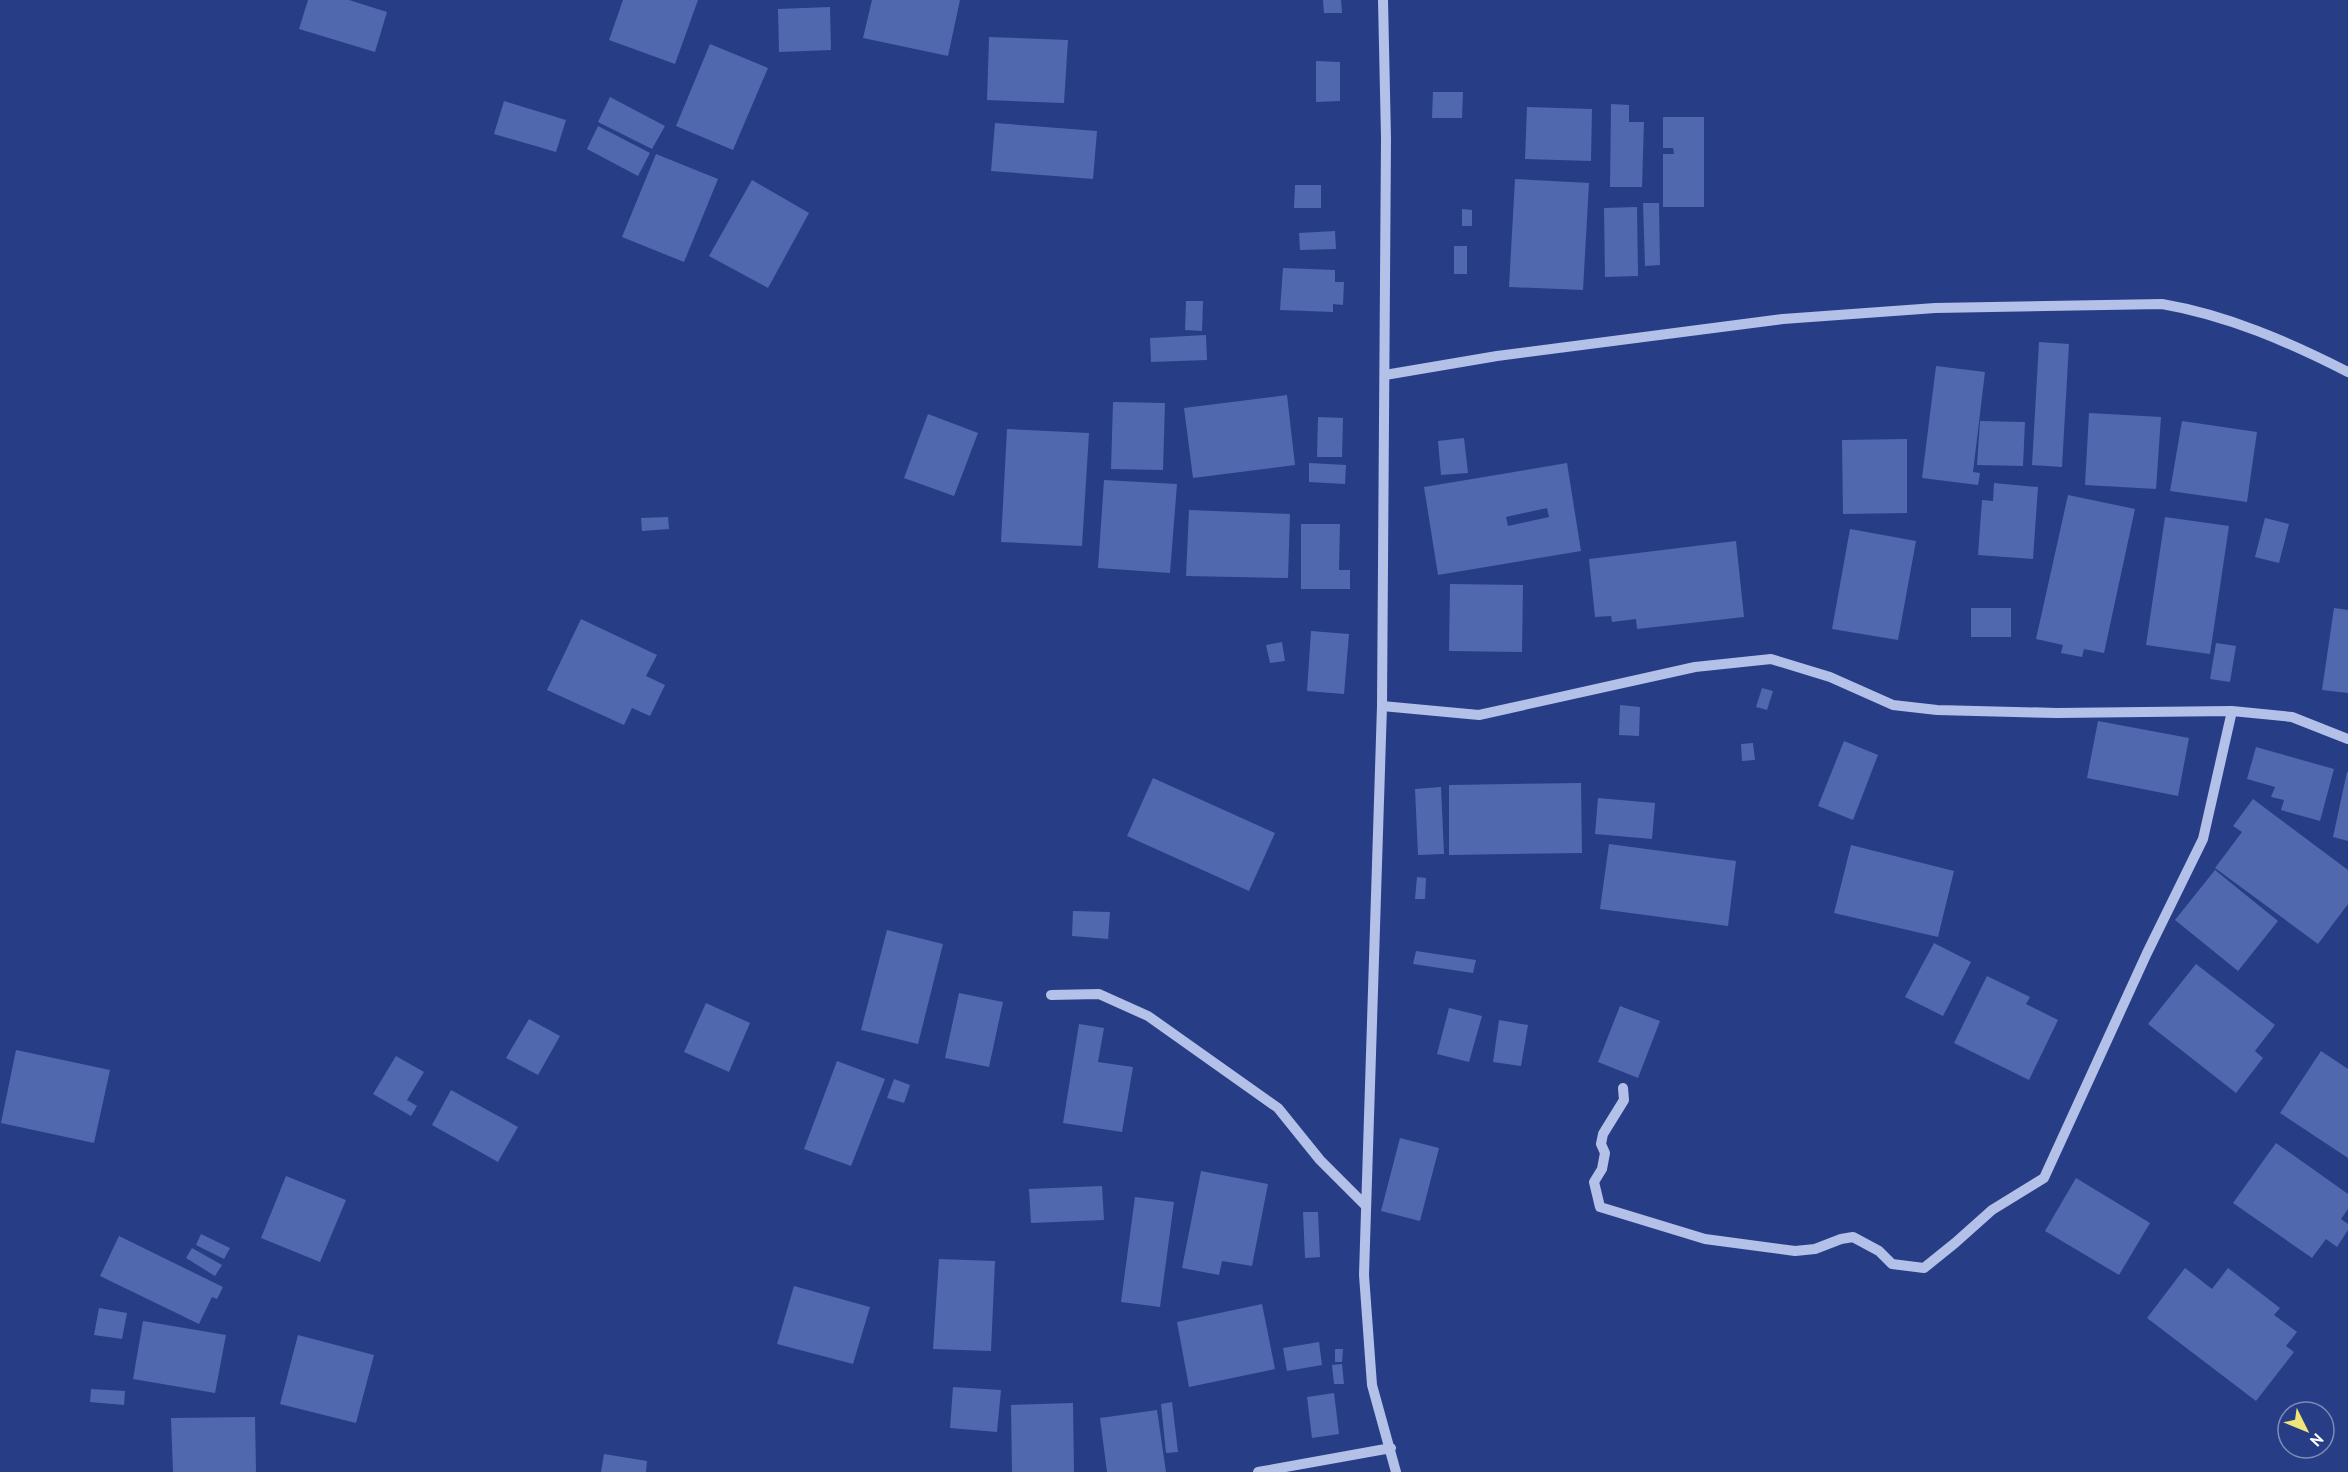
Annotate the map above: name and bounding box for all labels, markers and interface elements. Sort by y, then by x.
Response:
north arrow [2276,1400,2336,1460]
text: N [2306,1430,2328,1451]

